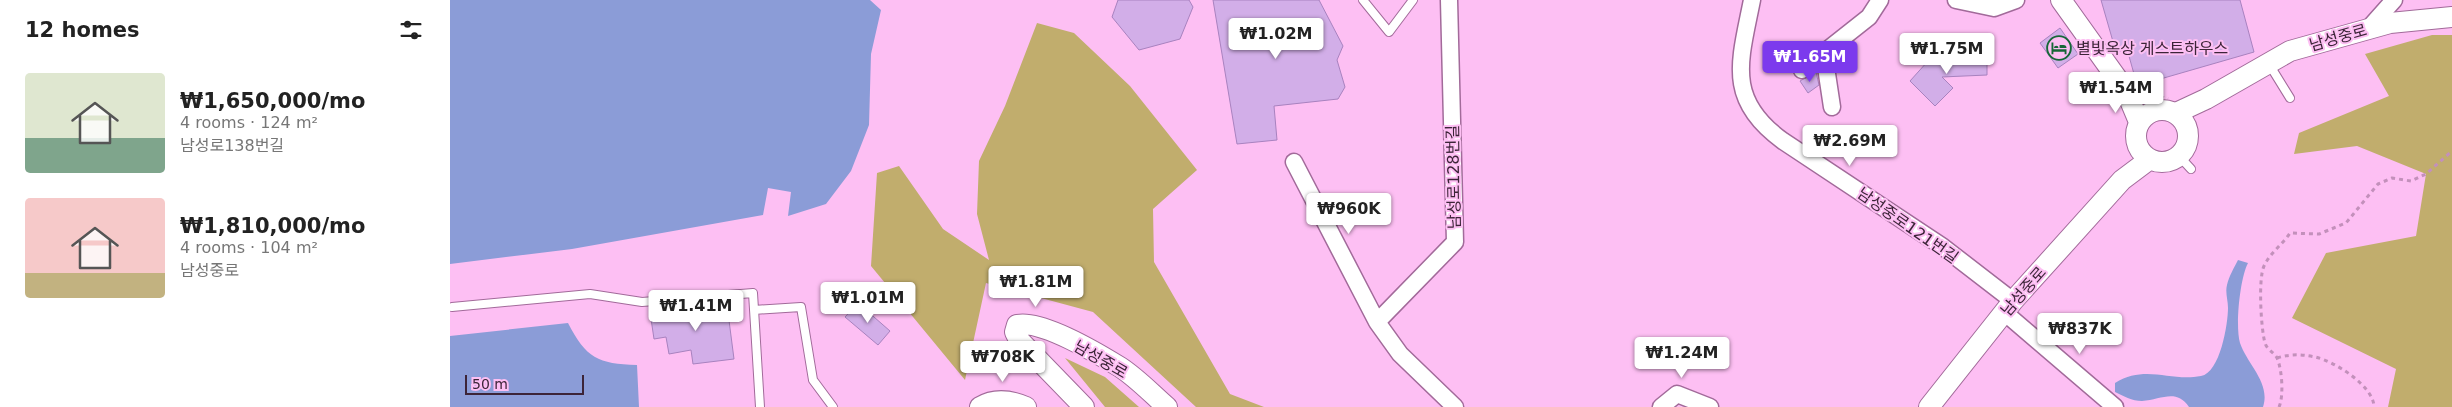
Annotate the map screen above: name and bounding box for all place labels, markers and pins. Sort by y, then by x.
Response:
pin: ₩1.02M [1235,18,1317,60]
pin: ₩1.75M [1906,32,1988,75]
hotel icon: 별빛옥상 게스트하우스 [2046,35,2072,61]
place label: 별빛옥상 게스트하우스 [2076,39,2228,58]
pin: ₩1.65M [1769,41,1851,83]
pin: ₩1.54M [2075,72,2157,114]
pin: ₩2.69M [1809,124,1891,167]
pin: ₩960K [1314,192,1384,235]
pin: ₩1.81M [995,266,1077,308]
pin: ₩1.01M [827,282,909,324]
pin: ₩1.41M [655,290,737,332]
pin: ₩837K [2045,312,2115,355]
pin: ₩1.24M [1641,336,1723,379]
pin: ₩708K [968,340,1038,383]

